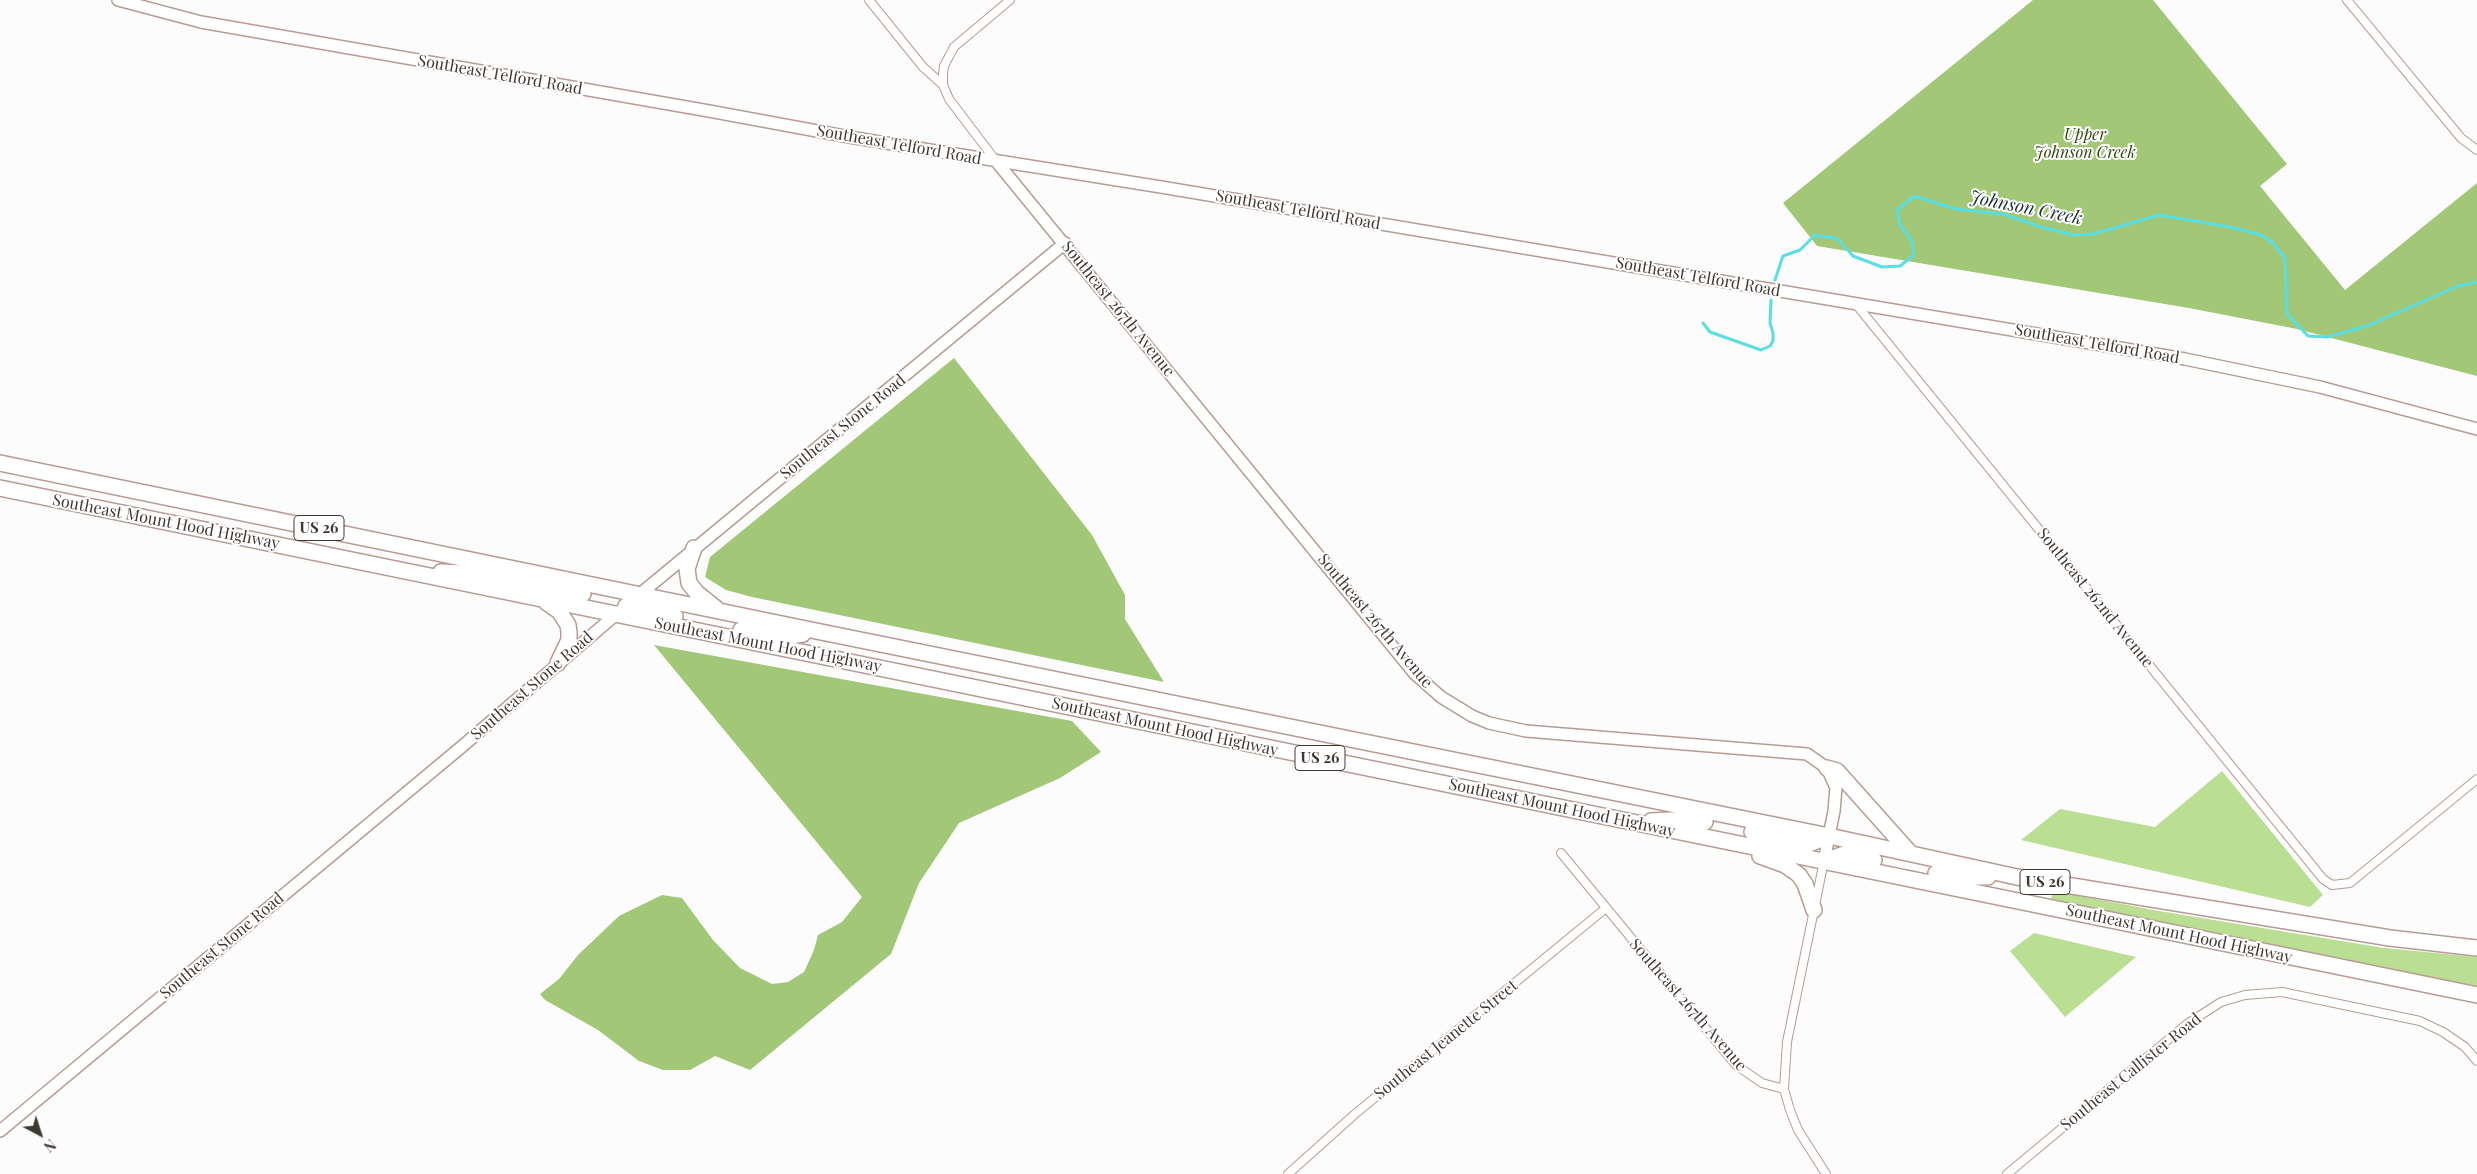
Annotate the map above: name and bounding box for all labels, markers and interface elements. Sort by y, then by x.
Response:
street label: Southeast Telford Road [416,51,584,99]
street label: Southeast Telford Road [815,121,983,169]
park label: Upper Johnson Creek [2034,125,2136,163]
street label: Southeast Telford Road [1214,186,1382,234]
water label: Johnson Creek [1968,187,2084,229]
street label: Southeast 267th Avenue [1057,237,1179,381]
street label: Southeast Telford Road [1614,253,1782,301]
street label: Southeast Telford Road [2013,320,2181,368]
street label: Southeast Stone Road [776,371,910,483]
street label: Southeast Mount Hood Highway [51,491,281,553]
road number: US 26 [294,516,344,540]
street label: Southeast 262nd Avenue [2033,524,2157,672]
street label: Southeast 267th Avenue [1313,550,1437,692]
street label: Southeast Mount Hood Highway [653,614,883,676]
street label: Southeast Stone Road [467,628,597,744]
street label: Southeast Mount Hood Highway [1050,694,1280,760]
road number: US 26 [1295,746,1345,770]
street label: Southeast Mount Hood Highway [1447,775,1677,841]
road number: US 26 [2020,870,2070,894]
street label: Southeast Stone Road [156,889,288,1003]
street label: Southeast Mount Hood Highway [2064,901,2294,967]
street label: Southeast 267th Avenue [1625,935,1751,1075]
street label: Southeast Jeanette Street [1370,976,1522,1104]
street label: Southeast Callister Road [2057,1009,2205,1135]
north arrow [15,1109,65,1159]
text: N [40,1135,60,1156]

